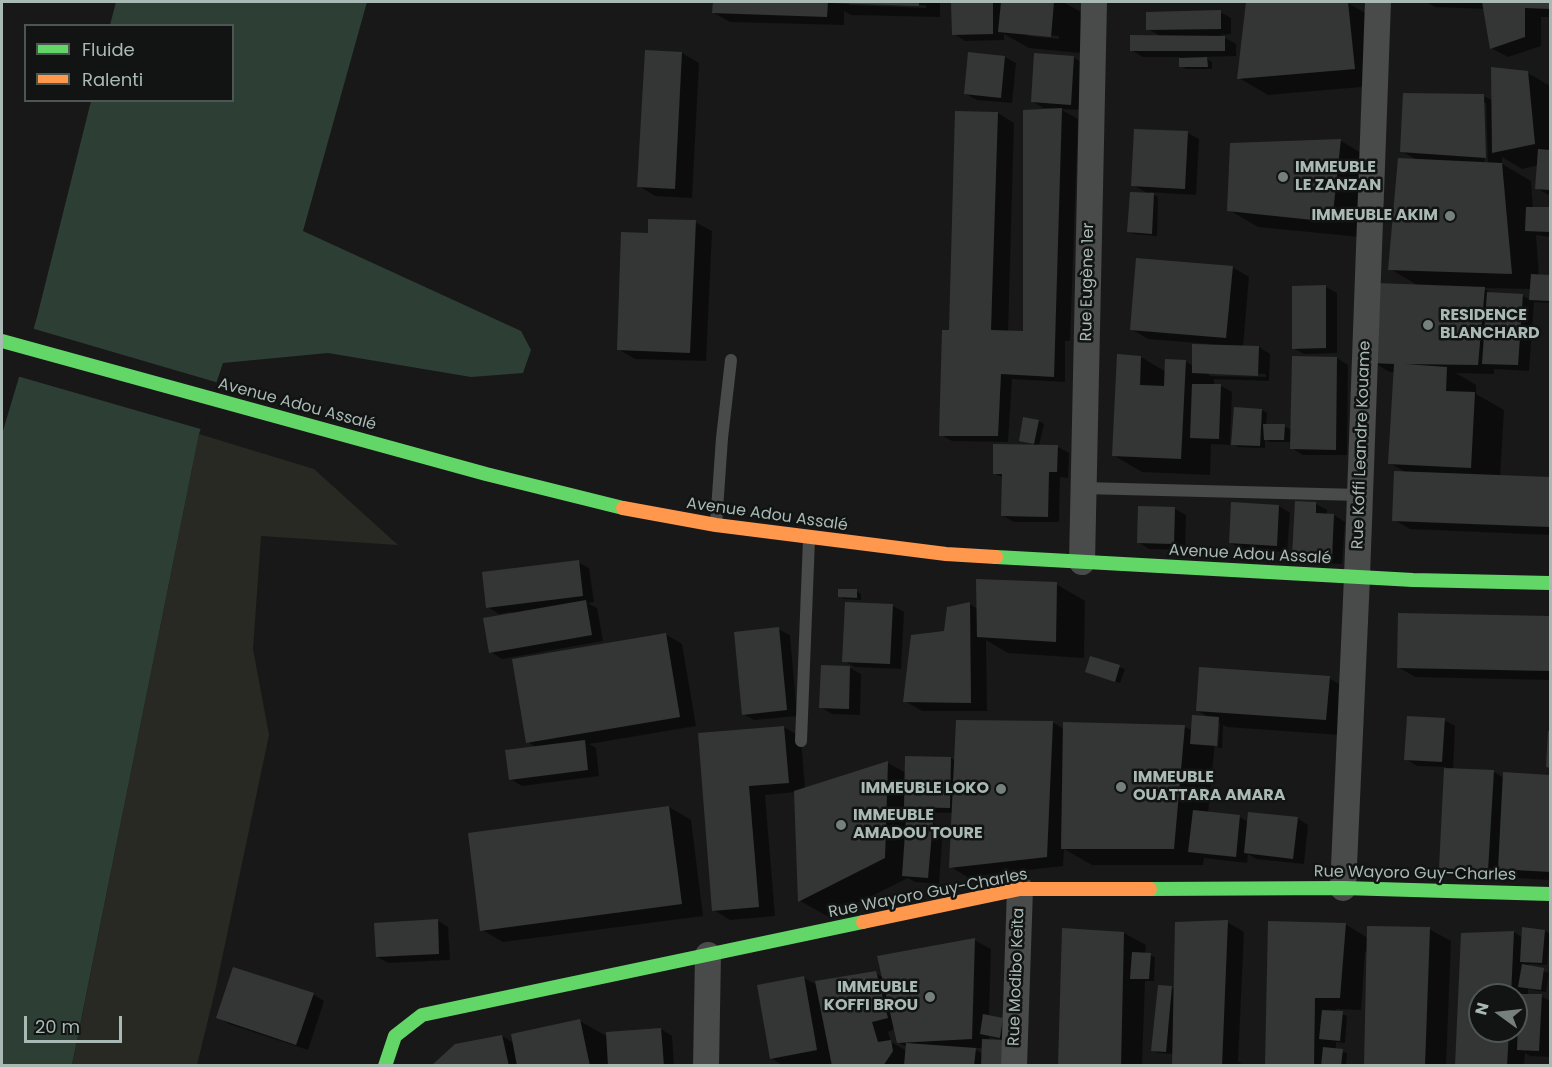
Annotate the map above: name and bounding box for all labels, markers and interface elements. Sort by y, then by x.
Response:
legend [24,24,234,102]
text: Fluide [82,37,135,62]
text: Ralenti [82,67,143,92]
place label: IMMEUBLE LE ZANZAN [1295,158,1381,196]
marker: IMMEUBLE LE ZANZAN [1276,170,1290,184]
place label: IMMEUBLE AKIM [1311,206,1438,226]
marker: IMMEUBLE AKIM [1443,209,1457,223]
street label: Rue Eugène 1er [1077,222,1099,342]
place label: RESIDENCE BLANCHARD [1440,306,1540,344]
marker: RESIDENCE BLANCHARD [1421,318,1435,332]
street label: Rue Koffi Leandre Kouame [1349,340,1375,550]
street label: Avenue Adou Assalé [216,375,378,435]
street label: Avenue Adou Assalé [685,494,849,536]
street label: Avenue Adou Assalé [1168,541,1332,569]
place label: IMMEUBLE OUATTARA AMARA [1133,768,1285,806]
place label: IMMEUBLE LOKO [861,779,989,799]
marker: IMMEUBLE OUATTARA AMARA [1114,780,1128,794]
marker: IMMEUBLE LOKO [994,782,1008,796]
place label: IMMEUBLE AMADOU TOURE [853,806,983,844]
marker: IMMEUBLE AMADOU TOURE [834,818,848,832]
street label: Rue Wayoro Guy-Charles [1314,863,1516,885]
street label: Rue Wayoro Guy-Charles [827,865,1029,923]
street label: Rue Modibo Keïta [1005,908,1029,1046]
place label: IMMEUBLE KOFFI BROU [824,978,918,1016]
north arrow [1468,983,1528,1043]
marker: IMMEUBLE KOFFI BROU [923,990,937,1004]
text: N [1469,1000,1495,1018]
scale bar [27,1004,124,1042]
text: 20 m [35,1014,80,1039]

